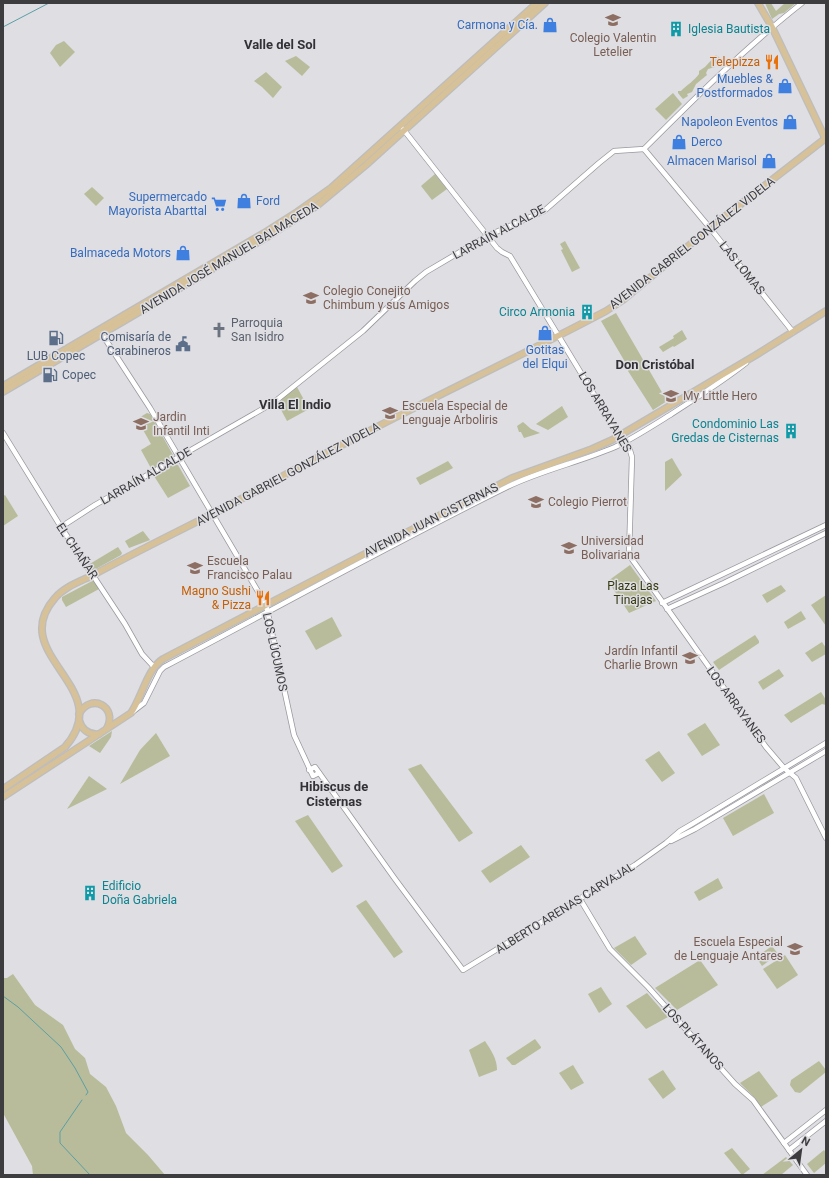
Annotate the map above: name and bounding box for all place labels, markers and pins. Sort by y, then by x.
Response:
school or university icon: Colegio Valentin Letelier [604,11,622,29]
shop icon: Carmona y Cía. [541,16,559,34]
place label: Carmona y Cía. [457,18,538,32]
building icon: Iglesia Bautista [667,20,685,38]
place label: Iglesia Bautista [688,22,770,36]
place label: Colegio Valentin Letelier [570,31,656,59]
restaurant icon: Telepizza [763,53,781,71]
place label: Telepizza [710,55,760,69]
place label: Muebles & Postformados [697,72,774,100]
shop icon: Muebles & Postformados [776,77,794,95]
shop icon: Napoleon Eventos [781,113,799,131]
place label: Napoleon Eventos [681,115,778,129]
shop icon: Derco [670,133,688,151]
place label: Derco [691,135,722,149]
shop icon: Almacen Marisol [760,152,778,170]
place label: Almacen Marisol [667,154,757,168]
place label: Supermercado Mayorista Abarttal [108,190,207,218]
shop icon: Ford [235,192,253,210]
place label: Ford [256,194,280,208]
supermarket icon: Supermercado Mayorista Abarttal [210,195,228,213]
shop icon: Balmaceda Motors [174,244,192,262]
place label: Balmaceda Motors [70,246,171,260]
place label: Colegio Conejito Chimbum y sus Amigos [323,284,449,312]
school or university icon: Colegio Conejito Chimbum y sus Amigos [302,289,320,307]
building icon: Circo Armonia [578,303,596,321]
place label: Circo Armonia [499,305,575,319]
place label: Parroquia San Isidro [231,316,284,344]
church icon: Parroquia San Isidro [210,321,228,339]
shop icon: Gotitas del Elqui [536,324,554,342]
fuel station icon: LUB Copec [47,329,65,347]
place label: Comisaría de Carabineros [101,330,171,358]
public building icon: Comisaría de Carabineros [174,335,192,353]
place label: Gotitas del Elqui [522,343,568,371]
place label: LUB Copec [27,349,85,363]
fuel station icon: Copec [41,366,59,384]
place label: Copec [62,368,96,382]
school or university icon: My Little Hero [662,387,680,405]
place label: My Little Hero [683,389,757,403]
place label: Escuela Especial de Lenguaje Arboliris [402,399,508,427]
school or university icon: Escuela Especial de Lenguaje Arboliris [381,404,399,422]
place label: Jardin Infantil Inti [153,410,210,438]
school or university icon: Jardin Infantil Inti [132,415,150,433]
place label: Condominio Las Gredas de Cisternas [671,417,779,445]
building icon: Condominio Las Gredas de Cisternas [782,422,800,440]
school or university icon: Colegio Pierrot [527,493,545,511]
place label: Colegio Pierrot [548,495,627,509]
place label: Universidad Bolivariana [581,534,644,562]
school or university icon: Universidad Bolivariana [560,539,578,557]
place label: Escuela Francisco Palau [207,554,292,582]
school or university icon: Escuela Francisco Palau [186,559,204,577]
place label: Magno Sushi & Pizza [181,584,251,612]
restaurant icon: Magno Sushi & Pizza [254,589,272,607]
place label: Jardín Infantil Charlie Brown [604,644,678,672]
school or university icon: Jardín Infantil Charlie Brown [681,649,699,667]
place label: Edificio Doña Gabriela [102,879,177,907]
building icon: Edificio Doña Gabriela [81,884,99,902]
place label: Escuela Especial de Lenguaje Antares [674,935,783,963]
school or university icon: Escuela Especial de Lenguaje Antares [786,940,804,958]

